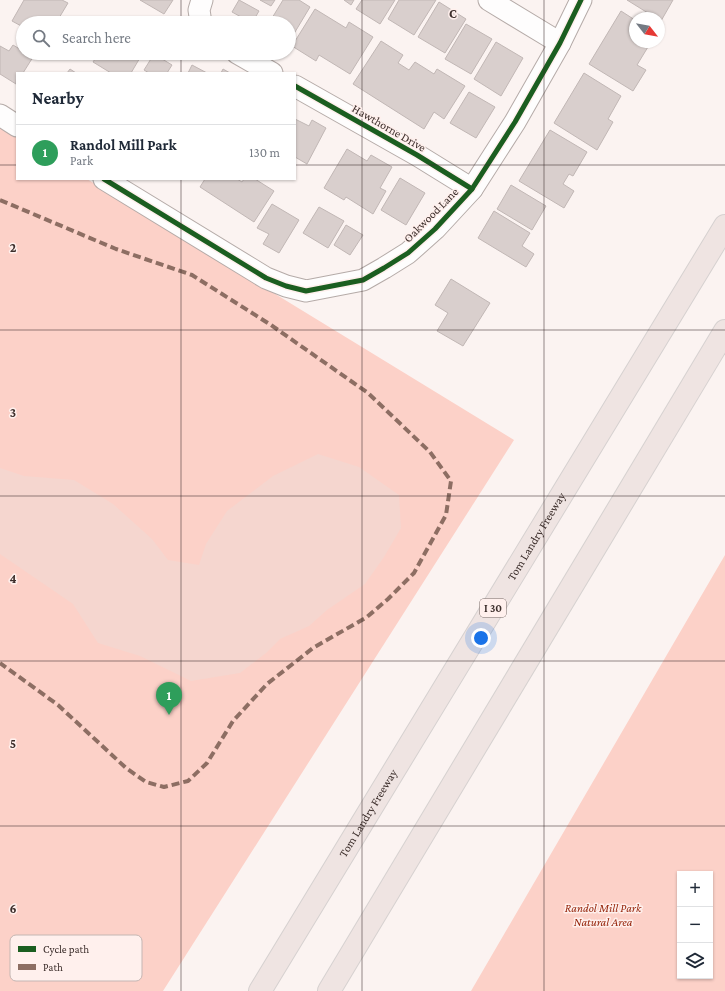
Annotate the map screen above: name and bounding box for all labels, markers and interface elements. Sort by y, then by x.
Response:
text: C [449,6,457,21]
north arrow [629,12,665,48]
search box [16,16,296,60]
icon: search [30,27,52,49]
text: Search here [62,30,131,46]
text: Nearby [32,89,84,108]
street label: Hawthorne Drive [350,101,428,155]
text: Randol Mill Park [70,137,177,153]
text: 1 [43,145,47,160]
text: 130 m [249,145,280,160]
text: Park [70,153,93,168]
street label: Oakwood Lane [401,185,461,245]
text: 2 [10,240,17,255]
text: 3 [10,405,16,420]
street label: Tom Landry Freeway [504,489,569,583]
text: 4 [9,571,17,586]
road number: I 30 [480,599,506,617]
your location [471,628,491,648]
pin: 1 [156,682,182,715]
text: 5 [10,736,16,751]
street label: Tom Landry Freeway [336,766,400,860]
map controls [677,871,713,979]
button: + [677,871,713,907]
text: 6 [9,901,17,916]
park label: Randol Mill Park Natural Area [565,901,642,929]
button: − [677,907,713,943]
legend [10,935,142,981]
text: Cycle path [43,943,89,956]
button: layers [677,943,713,979]
text: Path [43,961,63,973]

